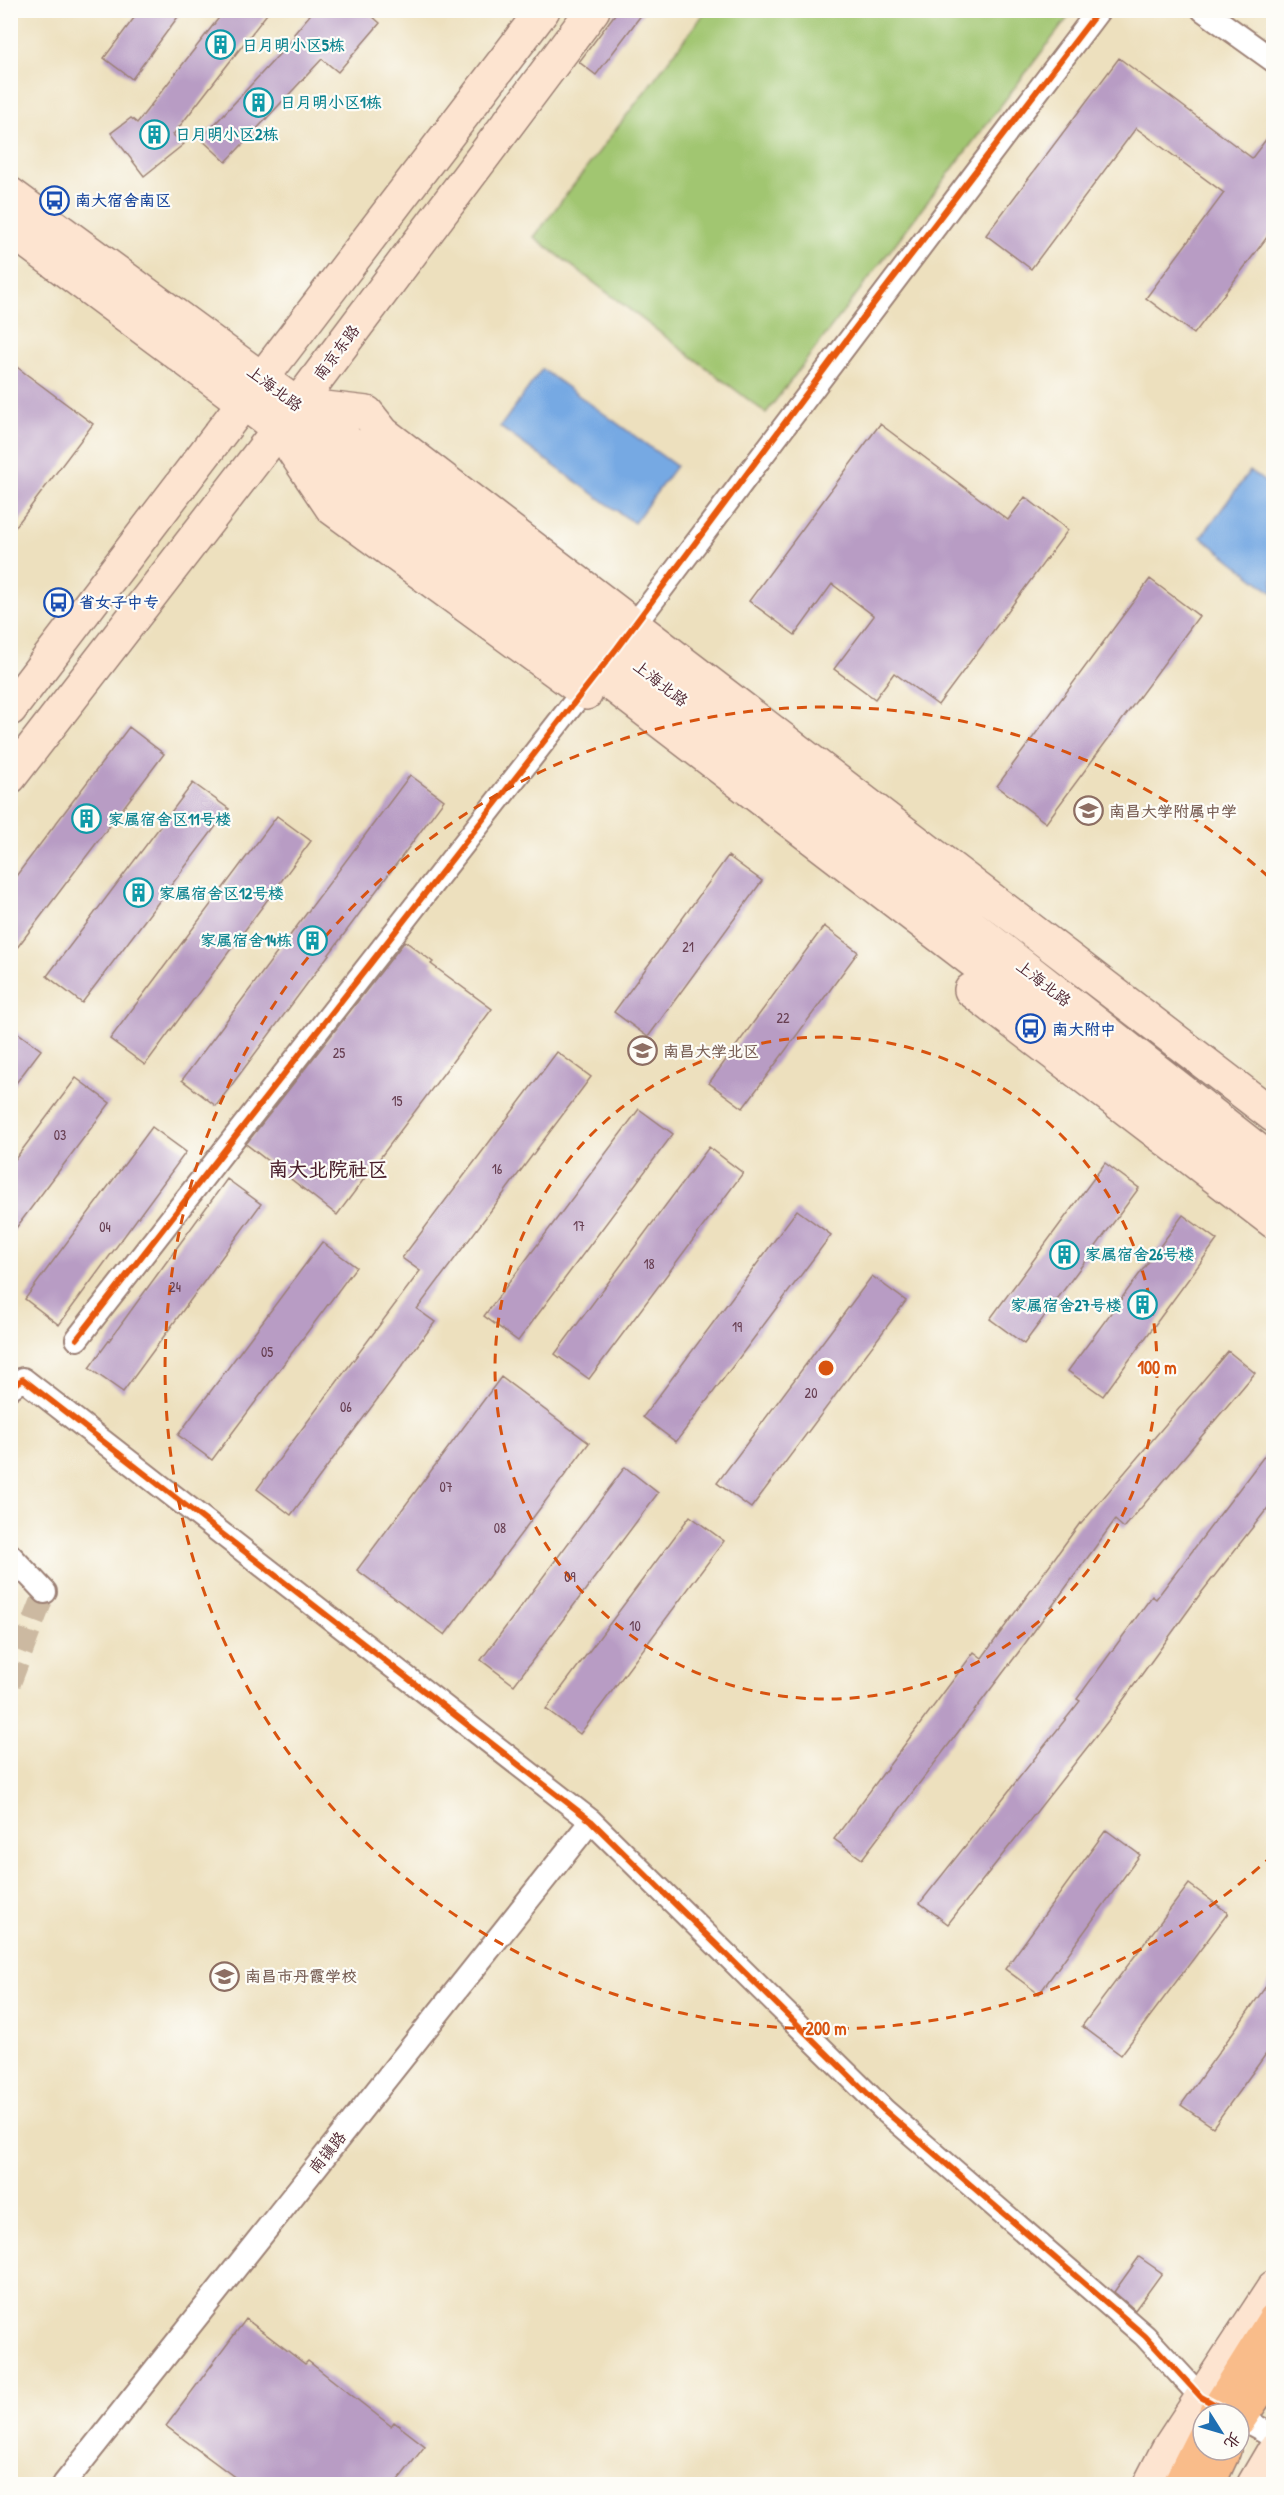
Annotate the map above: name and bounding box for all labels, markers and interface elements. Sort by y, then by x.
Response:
building icon: 日月明小区5栋 [205,29,237,61]
place label: 日月明小区5栋 [242,34,345,56]
building icon: 日月明小区1栋 [243,86,275,118]
place label: 日月明小区1栋 [280,91,382,113]
building icon: 日月明小区2栋 [138,118,170,150]
place label: 日月明小区2栋 [175,123,279,145]
bus stop icon: 南大宿舍南区 [38,184,70,216]
place label: 南大宿舍南区 [75,189,171,211]
street label: 南京东路 [308,320,364,384]
street label: 上海北路 [243,360,307,416]
bus stop icon: 省女子中专 [42,586,74,618]
place label: 省女子中专 [79,591,159,613]
street label: 上海北路 [629,655,693,711]
school or university icon: 南昌大学附属中学 [1072,795,1104,827]
place label: 南昌大学附属中学 [1109,800,1237,822]
building icon: 家属宿舍区11号楼 [71,803,103,835]
place label: 家属宿舍区11号楼 [108,808,232,830]
building icon: 家属宿舍区12号楼 [122,877,154,909]
place label: 家属宿舍区12号楼 [159,882,284,904]
building icon: 家属宿舍14栋 [297,924,329,956]
place label: 家属宿舍14栋 [200,929,292,951]
house number: 21 [682,937,694,956]
street label: 上海北路 [1012,955,1076,1011]
house number: 22 [776,1008,790,1027]
bus stop icon: 南大附中 [1015,1013,1047,1045]
place label: 南大附中 [1052,1018,1116,1040]
school or university icon: 南昌大学北区 [626,1035,658,1067]
place label: 南昌大学北区 [663,1040,759,1062]
house number: 25 [333,1043,345,1062]
house number: 15 [391,1091,403,1110]
house number: 03 [54,1125,66,1144]
district label: 南大北院社区 [268,1155,388,1182]
house number: 16 [492,1159,503,1178]
house number: 17 [573,1216,585,1235]
house number: 04 [99,1217,111,1236]
building icon: 家属宿舍26号楼 [1048,1238,1080,1270]
place label: 家属宿舍26号楼 [1085,1243,1195,1265]
house number: 18 [643,1254,655,1273]
house number: 24 [169,1277,181,1296]
building icon: 家属宿舍27号楼 [1127,1289,1159,1321]
place label: 家属宿舍27号楼 [1011,1294,1122,1316]
house number: 19 [732,1317,742,1336]
house number: 05 [261,1342,273,1361]
text: 100 m [1137,1355,1177,1380]
centre of rings [816,1358,836,1378]
house number: 20 [805,1383,817,1402]
house number: 06 [340,1397,352,1416]
house number: 07 [439,1477,453,1496]
house number: 08 [494,1518,506,1537]
house number: 09 [564,1567,576,1586]
house number: 10 [629,1616,641,1635]
school or university icon: 南昌市丹霞学校 [208,1960,240,1992]
place label: 南昌市丹霞学校 [245,1965,357,1987]
text: 200 m [806,2016,846,2041]
street label: 南镇路 [303,2126,351,2178]
north arrow [1191,2402,1251,2462]
text: 北 [1219,2428,1247,2454]

